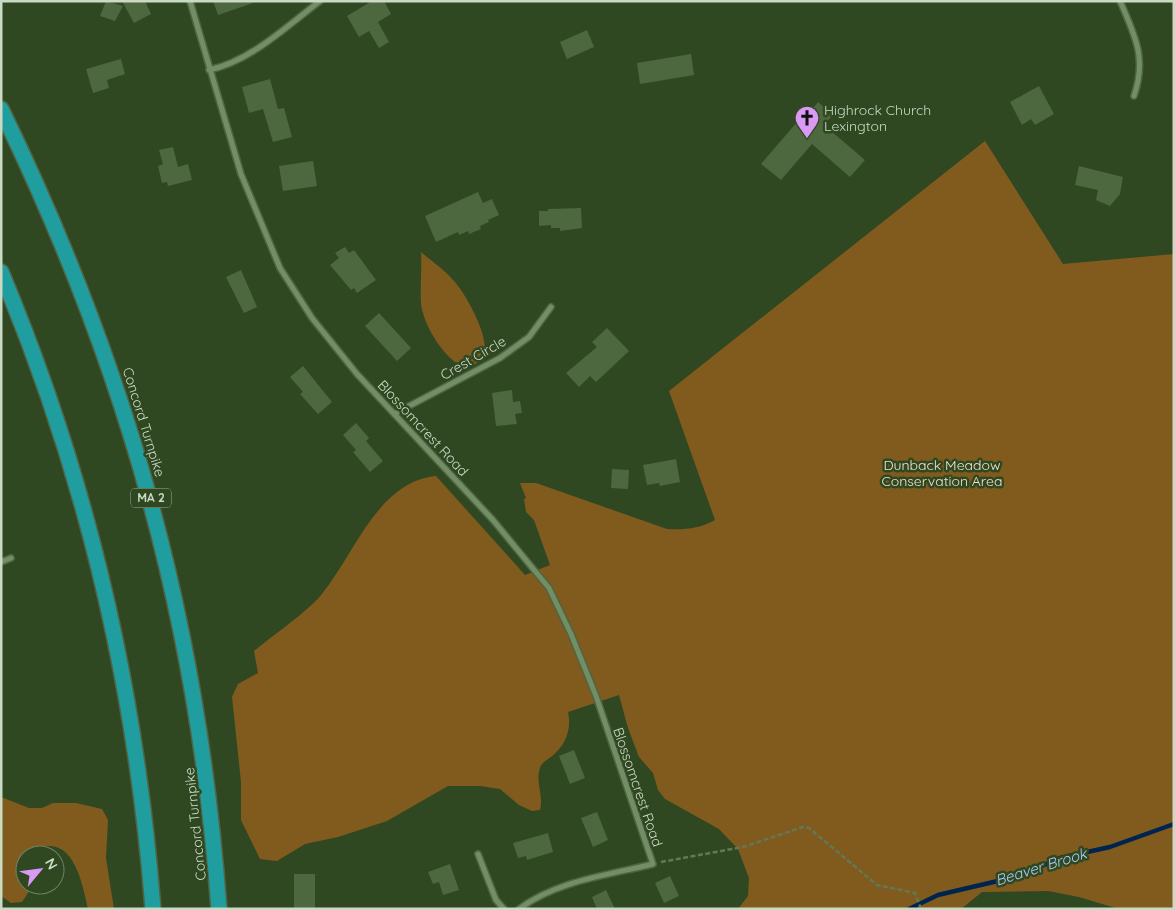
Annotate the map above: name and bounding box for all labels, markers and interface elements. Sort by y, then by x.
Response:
place label: Highrock Church Lexington [824,101,931,135]
church icon: Highrock Church Lexington [794,105,820,139]
street label: Crest Circle [437,332,509,384]
street label: Concord Turnpike [119,365,169,479]
street label: Blossomcrest Road [374,376,472,480]
park label: Dunback Meadow Conservation Area [882,456,1002,490]
road number: MA 2 [131,488,171,508]
street label: Blossomcrest Road [609,725,667,849]
street label: Concord Turnpike [180,766,210,881]
water label: Beaver Brook [993,843,1091,889]
north arrow [15,845,65,895]
text: N [41,855,62,873]

